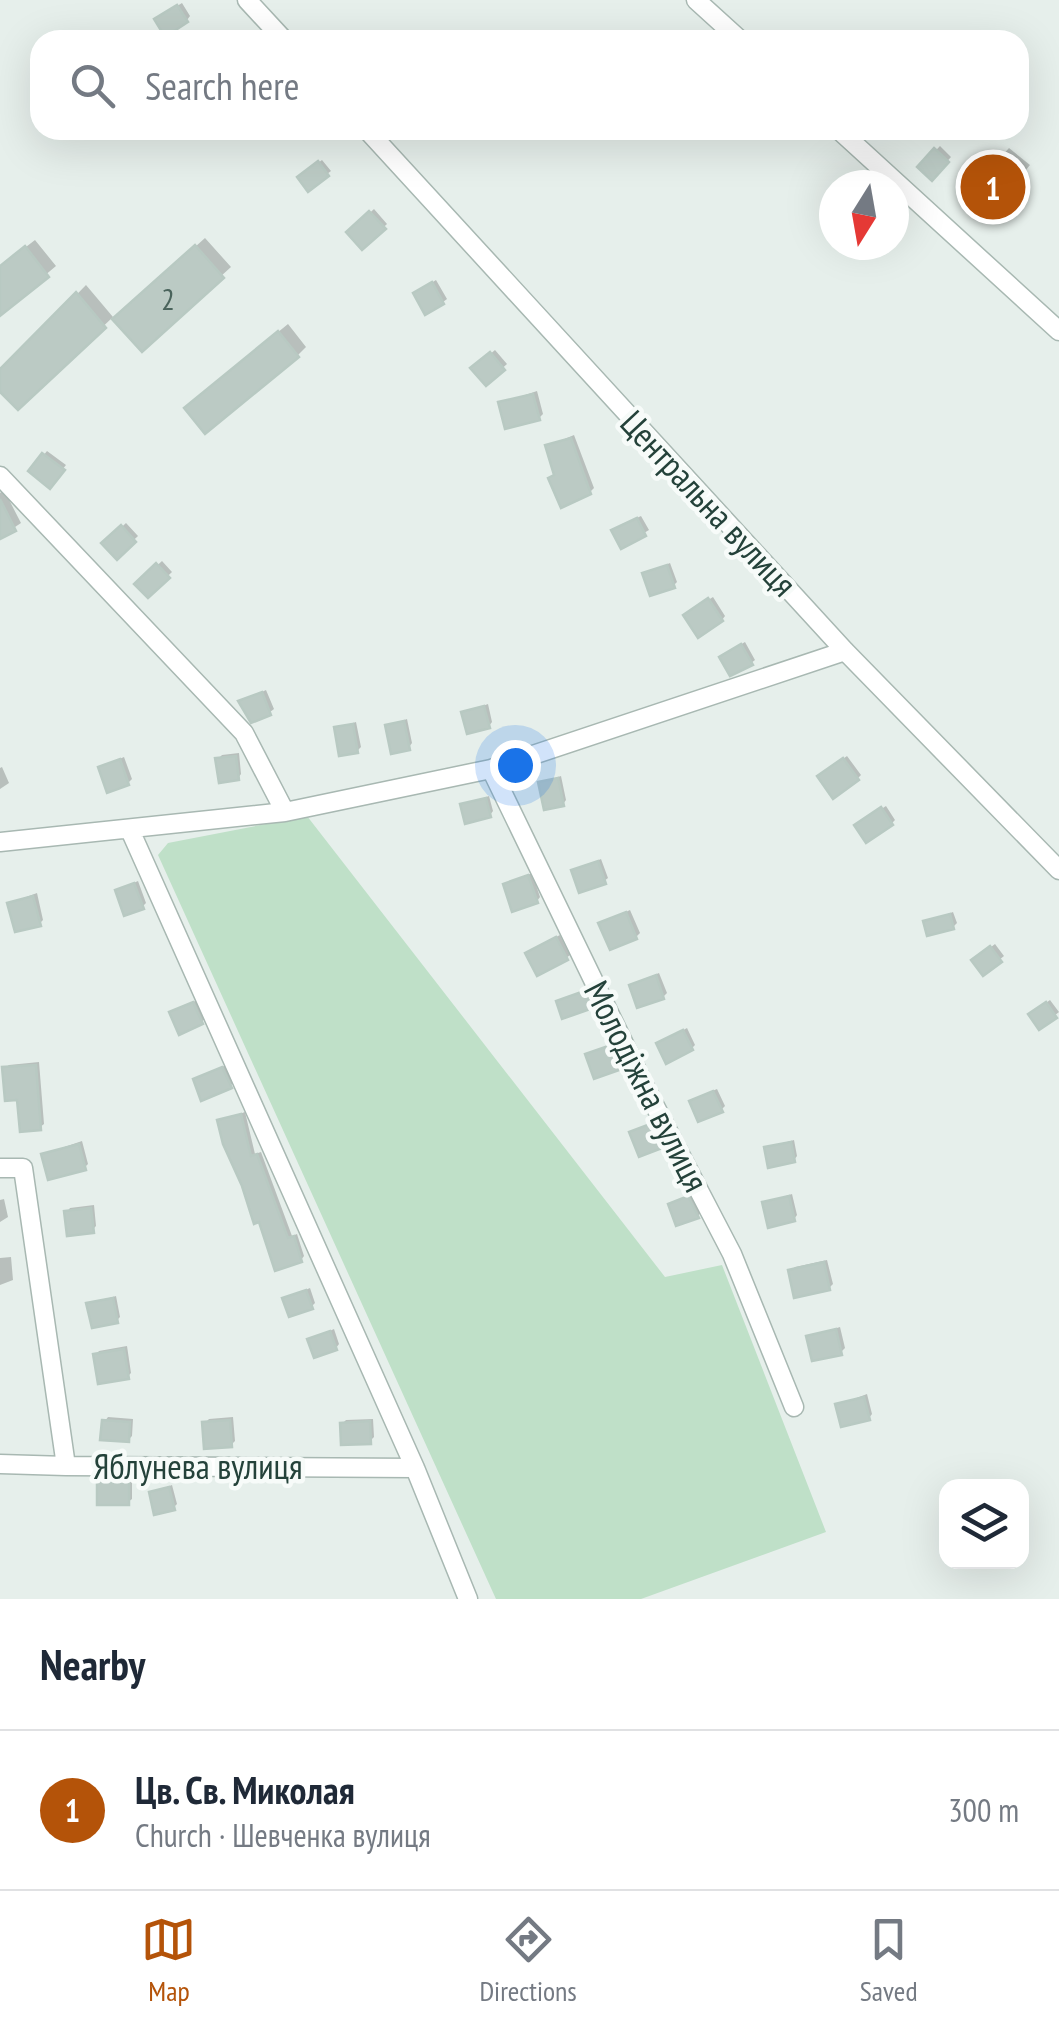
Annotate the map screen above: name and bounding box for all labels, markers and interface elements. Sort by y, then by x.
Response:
search box [30,30,1029,140]
icon: search [65,58,120,113]
text: Search here [145,61,299,110]
pin: 1 [960,150,1026,224]
north arrow [819,170,909,260]
house number: 2 [161,279,175,318]
street label: Центральна вулиця [611,400,807,606]
your location [490,740,541,791]
street label: Молодіжна вулиця [574,973,720,1199]
street label: Яблунева вулиця [93,1443,303,1489]
map controls [939,1479,1029,1569]
button: layers [939,1479,1029,1569]
text: Nearby [40,1637,145,1692]
text: Цв. Св. Миколая [135,1765,355,1814]
text: 1 [65,1789,80,1831]
text: 300 m [948,1789,1019,1831]
text: Church · Шевченка вулиця [135,1814,431,1856]
tab: Map [141,1912,196,2009]
tab: Directions [479,1912,577,2009]
tab: Saved [860,1912,918,2009]

